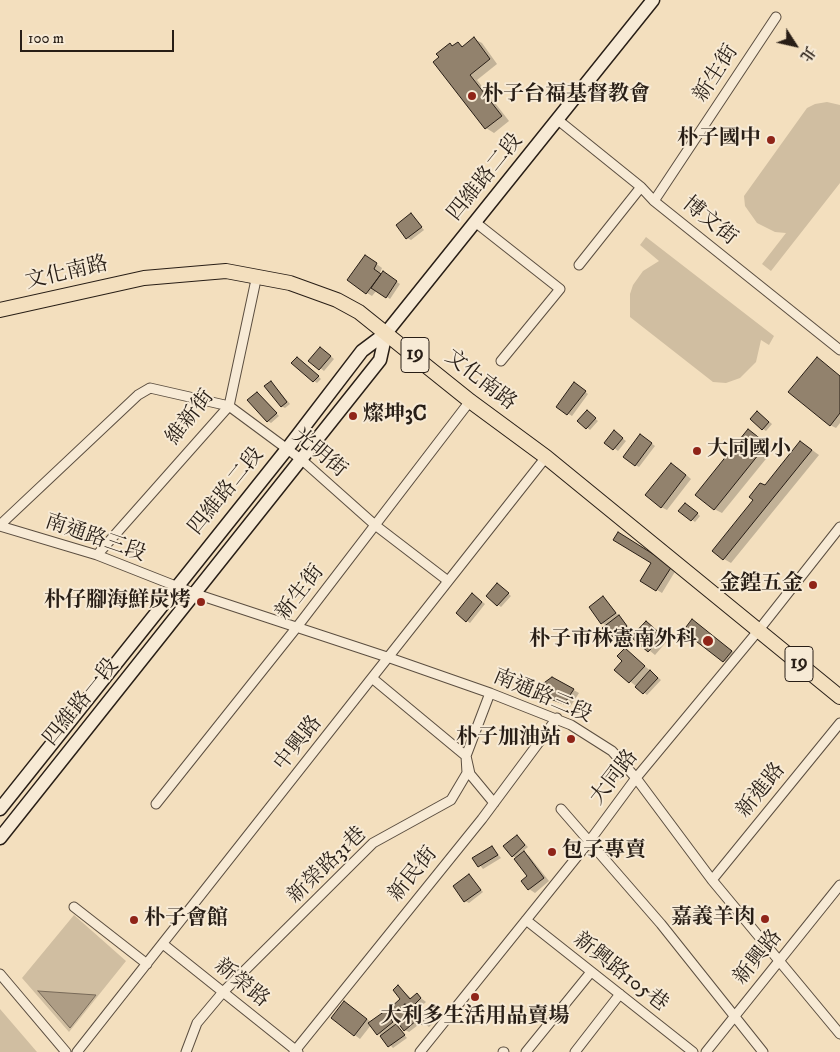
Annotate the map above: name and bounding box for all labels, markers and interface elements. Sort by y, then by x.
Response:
scale bar [22,20,176,52]
north arrow [770,20,820,70]
text: 100 m [28,29,64,48]
street label: 新生街 [689,41,745,107]
text: 北 [796,43,819,64]
place label: 朴子台福基督教會 [482,83,650,109]
marker: 朴子台福基督教會 [466,90,478,102]
place label: 朴子國中 [677,127,761,153]
street label: 四維路二段 [443,129,529,227]
marker: 朴子國中 [765,134,777,146]
street label: 博文街 [677,192,741,252]
street label: 文化南路 [23,252,111,296]
road number: 19 [401,338,429,372]
street label: 文化南路 [439,345,521,417]
street label: 維新街 [162,385,220,451]
place label: 燦坤3C [363,403,427,429]
marker: 燦坤3C [347,410,359,422]
street label: 光明街 [287,424,351,484]
place label: 大同國小 [707,438,791,464]
street label: 四維路二段 [184,443,270,541]
marker: 大同國小 [691,445,703,457]
street label: 南通路三段 [41,510,149,568]
street label: 新生街 [272,560,330,626]
place label: 金鍠五金 [719,572,803,598]
marker: 金鍠五金 [807,579,819,591]
place label: 朴仔腳海鮮炭烤 [44,589,191,615]
marker: 朴仔腳海鮮炭烤 [195,596,207,608]
place label: 朴子市林憲南外科 [529,628,697,654]
marker: 朴子市林憲南外科 [701,634,715,648]
road number: 19 [785,646,813,682]
street label: 四維路一段 [39,654,125,752]
street label: 南通路三段 [489,665,595,729]
street label: 中興路 [270,711,328,777]
place label: 朴子加油站 [456,726,561,752]
marker: 朴子加油站 [565,733,577,745]
street label: 大同路 [586,745,644,811]
street label: 新進路 [732,759,792,823]
street label: 新榮路31巷 [283,822,373,910]
place label: 包子專賣 [562,839,646,865]
street label: 新民街 [384,843,444,907]
marker: 包子專賣 [546,846,558,858]
place label: 嘉義羊肉 [671,906,755,932]
place label: 朴子會館 [144,907,228,933]
marker: 嘉義羊肉 [759,913,771,925]
marker: 朴子會館 [128,914,140,926]
street label: 新興路 [729,926,789,990]
street label: 新興路105巷 [568,928,672,1018]
street label: 新榮路 [209,954,273,1014]
marker: 大利多生活用品賣場 [469,991,481,1003]
place label: 大利多生活用品賣場 [381,1005,569,1031]

